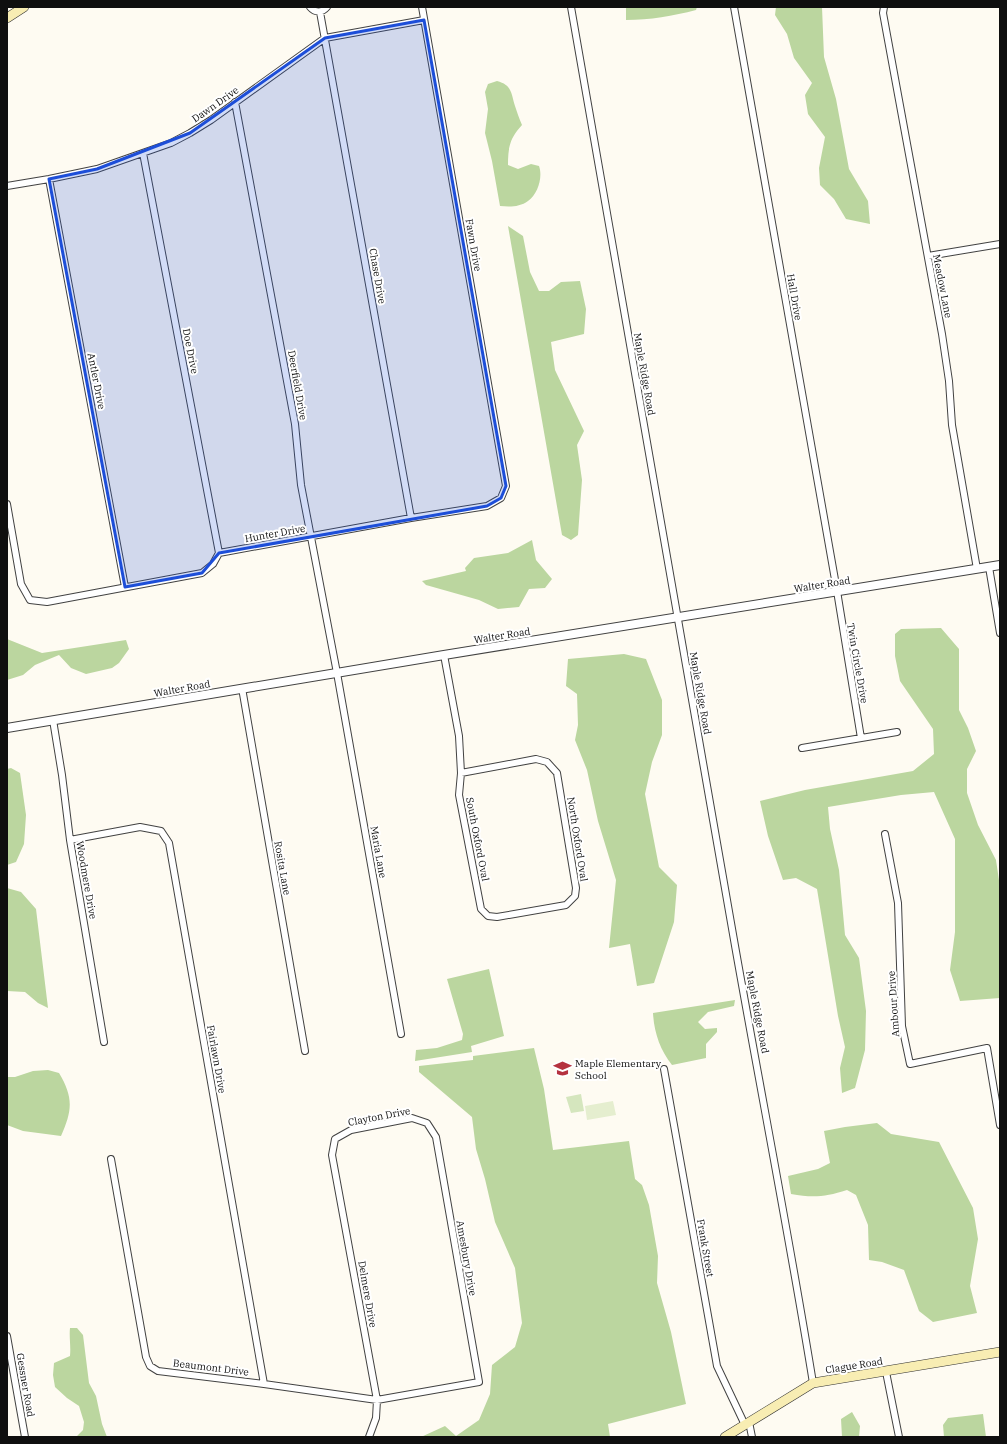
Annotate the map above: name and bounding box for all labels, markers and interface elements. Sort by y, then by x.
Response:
street label: Dawn Drive [189,84,241,125]
street label: Fawn Drive [463,218,485,272]
street label: Chase Drive [366,247,389,305]
street label: Meadow Lane [930,253,955,319]
street label: Hall Drive [784,273,805,321]
street label: Doe Drive [180,327,201,375]
street label: Maple Ridge Road [631,332,658,417]
street label: Deerfield Drive [285,349,310,421]
street label: Antler Drive [85,352,108,410]
street label: Hunter Drive [244,522,306,545]
street label: Walter Road [793,574,851,595]
street label: Twin Circle Drive [844,622,871,704]
street label: Walter Road [473,625,531,646]
street label: Maple Ridge Road [687,651,714,736]
street label: Walter Road [153,677,211,700]
street label: South Oxford Oval [463,796,492,882]
street label: North Oxford Oval [564,796,591,882]
street label: Maria Lane [368,825,389,879]
street label: Woodmere Drive [73,840,100,920]
street label: Rosita Lane [271,840,294,896]
street label: Maple Ridge Road [743,970,772,1054]
street label: Ambour Drive [885,970,902,1037]
street label: Fairlawn Drive [204,1024,229,1094]
place label: Maple Elementary School [575,1057,662,1082]
school or university icon: Maple Elementary School [552,1059,572,1079]
street label: Clayton Drive [347,1104,411,1129]
street label: Frank Street [694,1218,717,1279]
street label: Amesbury Drive [453,1219,480,1297]
street label: Delmere Drive [355,1260,380,1329]
street label: Gessner Road [13,1352,38,1418]
street label: Clague Road [824,1355,884,1376]
street label: Beaumont Drive [172,1356,250,1379]

